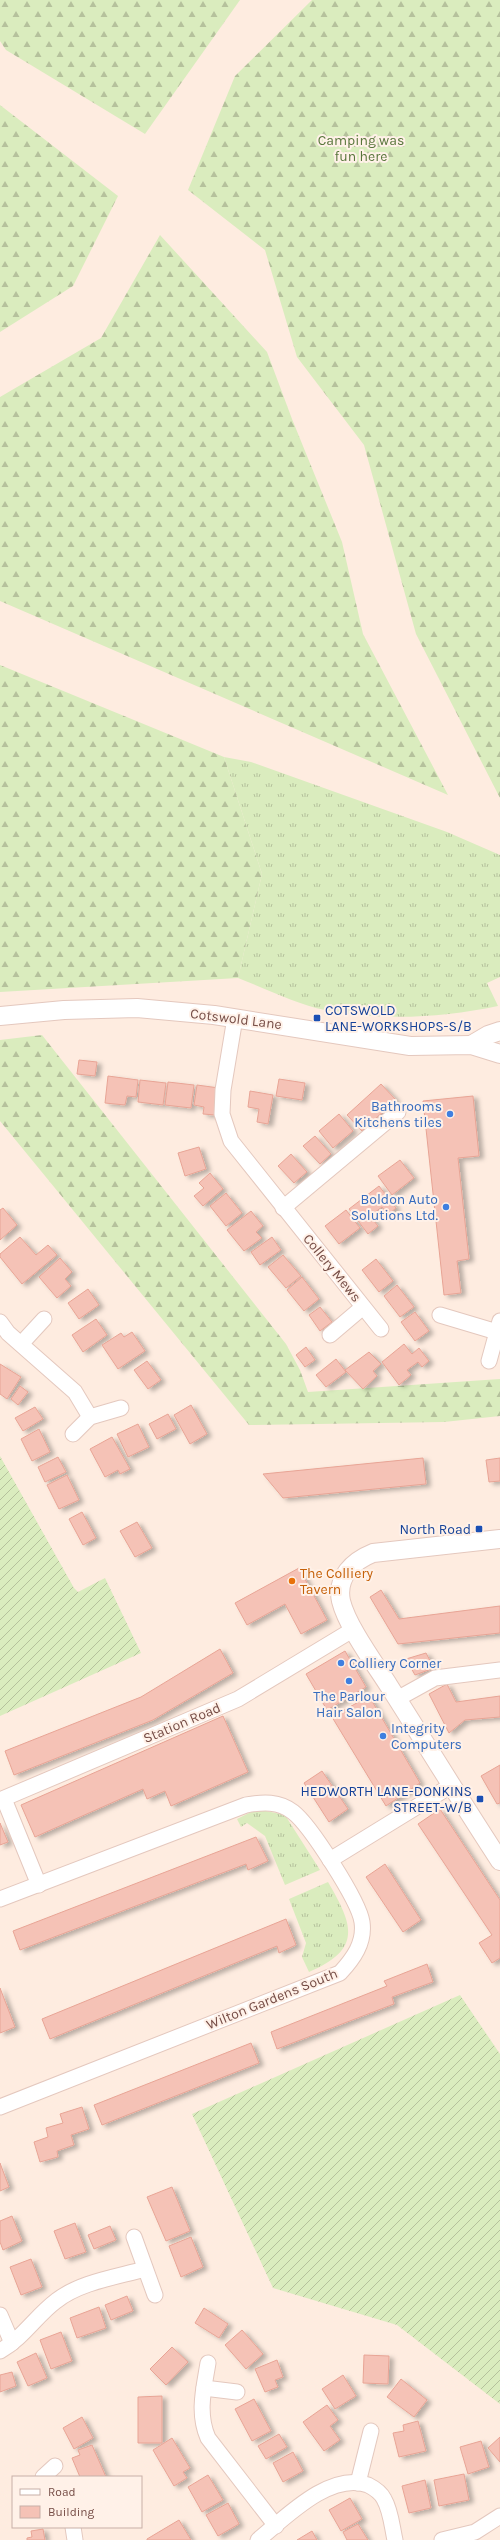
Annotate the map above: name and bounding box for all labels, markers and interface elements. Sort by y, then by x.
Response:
park label: Camping was fun here [318,132,404,165]
place label: COTSWOLD LANE-WORKSHOPS-S/B [325,1002,472,1035]
street label: Cotswold Lane [189,1005,283,1033]
marker: COTSWOLD LANE-WORKSHOPS-S/B [312,1013,322,1023]
place label: Bathrooms Kitchens tiles [354,1098,442,1131]
marker: Bathrooms Kitchens tiles [445,1109,455,1119]
place label: Boldon Auto Solutions Ltd. [351,1191,438,1224]
marker: Boldon Auto Solutions Ltd. [441,1202,451,1212]
street label: Collery Mews [299,1231,365,1305]
place label: North Road [399,1521,471,1538]
marker: North Road [474,1524,484,1534]
place label: The Colliery Tavern [300,1565,373,1598]
marker: The Colliery Tavern [287,1576,297,1586]
place label: Colliery Corner [349,1655,442,1672]
marker: Colliery Corner [336,1658,346,1668]
marker: The Parlour Hair Salon [344,1676,354,1686]
place label: The Parlour Hair Salon [313,1688,386,1721]
street label: Station Road [141,1699,223,1747]
place label: Integrity Computers [391,1720,462,1753]
marker: Integrity Computers [378,1731,388,1741]
place label: HEDWORTH LANE-DONKINS STREET-W/B [300,1783,472,1816]
marker: HEDWORTH LANE-DONKINS STREET-W/B [475,1794,485,1804]
street label: Wilton Gardens South [204,1965,340,2033]
legend [12,2476,142,2528]
text: Road [48,2485,76,2499]
text: Building [48,2505,95,2519]

